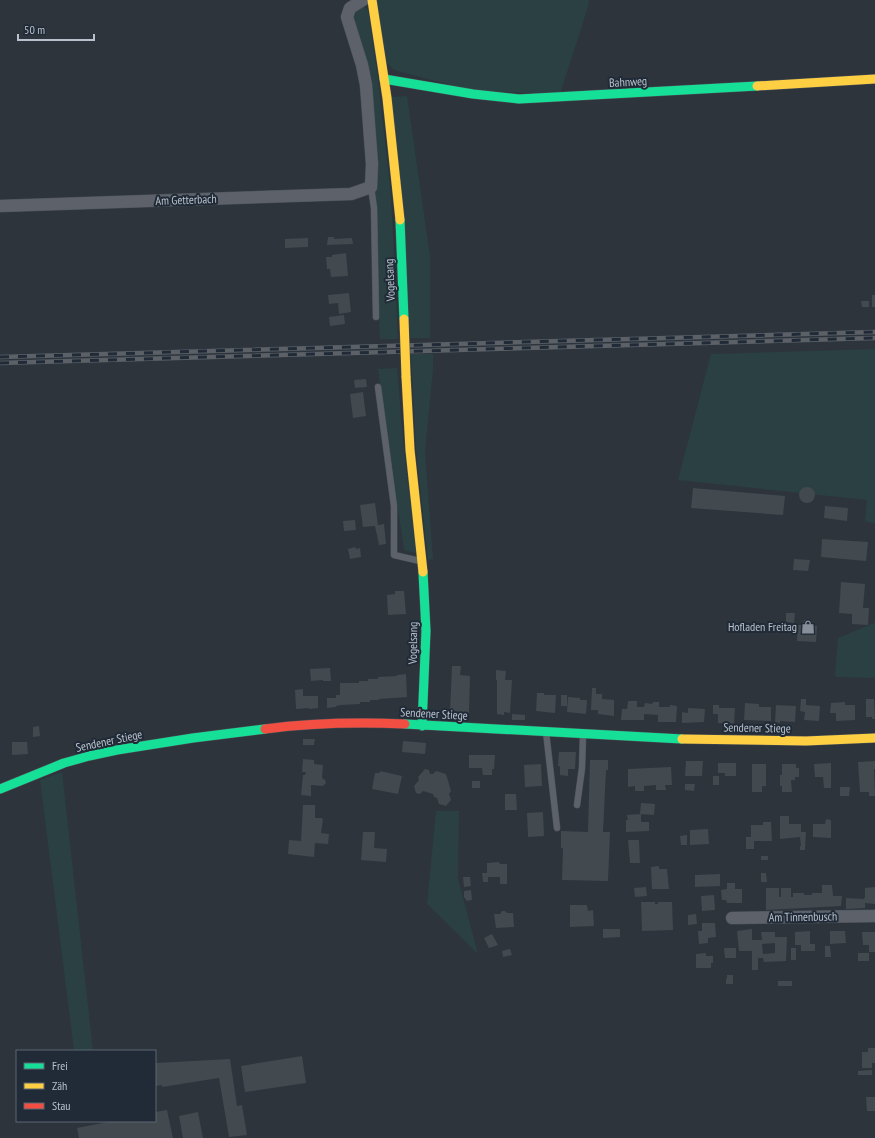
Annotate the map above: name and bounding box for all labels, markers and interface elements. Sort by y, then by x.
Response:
scale bar [18,16,94,42]
text: 50 m [24,22,45,37]
street label: Bahnweg [609,73,647,90]
street label: Am Getterbach [155,191,217,208]
street label: Vogelsang [381,258,398,303]
place label: Hofladen Freitag [728,619,797,634]
shop icon: Hofladen Freitag [800,619,816,635]
street label: Vogelsang [405,622,420,665]
street label: Sendener Stiege [400,704,468,723]
street label: Sendener Stiege [723,719,791,736]
street label: Sendener Stiege [74,726,144,755]
street label: Am Tinnenbusch [769,908,837,925]
legend [16,1050,156,1122]
text: Frei [52,1058,68,1073]
text: Zäh [52,1078,67,1093]
text: Stau [52,1098,70,1113]

